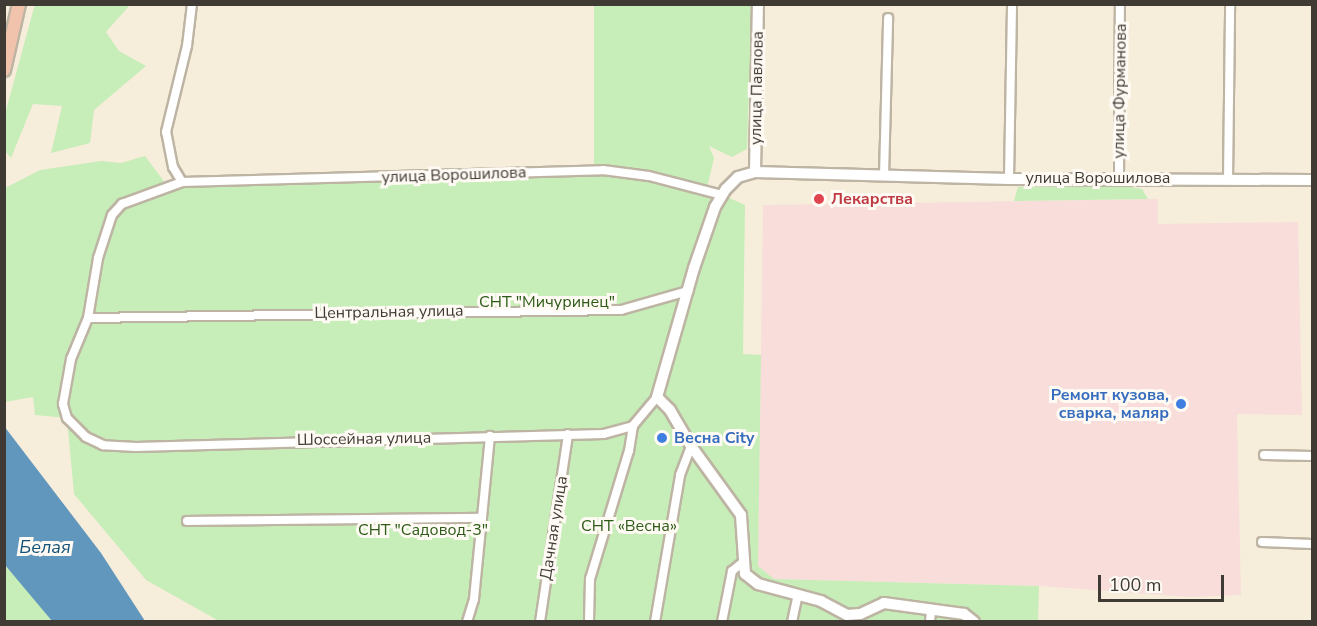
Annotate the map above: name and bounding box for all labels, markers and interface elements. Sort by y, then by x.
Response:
street label: улица Фурманова [1109,23,1131,159]
street label: улица Павлова [746,31,768,145]
street label: улица Ворошилова [381,163,527,187]
street label: улица Ворошилова [1026,168,1170,188]
place label: Лекарства [831,189,913,209]
marker: Лекарства [812,192,826,206]
park label: СНТ "Мичуринец" [479,292,615,312]
street label: Центральная улица [314,301,464,323]
place label: Ремонт кузова, сварка, маляр [1051,385,1169,423]
marker: Ремонт кузова, сварка, маляр [1174,397,1188,411]
street label: Шоссейная улица [297,428,431,450]
place label: Весна City [674,428,754,448]
marker: Весна City [655,431,669,445]
street label: Дачная улица [536,475,572,581]
park label: СНТ «Весна» [581,516,677,536]
park label: СНТ "Садовод-3" [358,520,488,540]
water label: Белая [19,536,71,558]
scale bar [1101,563,1227,601]
text: 100 m [1109,573,1161,597]

